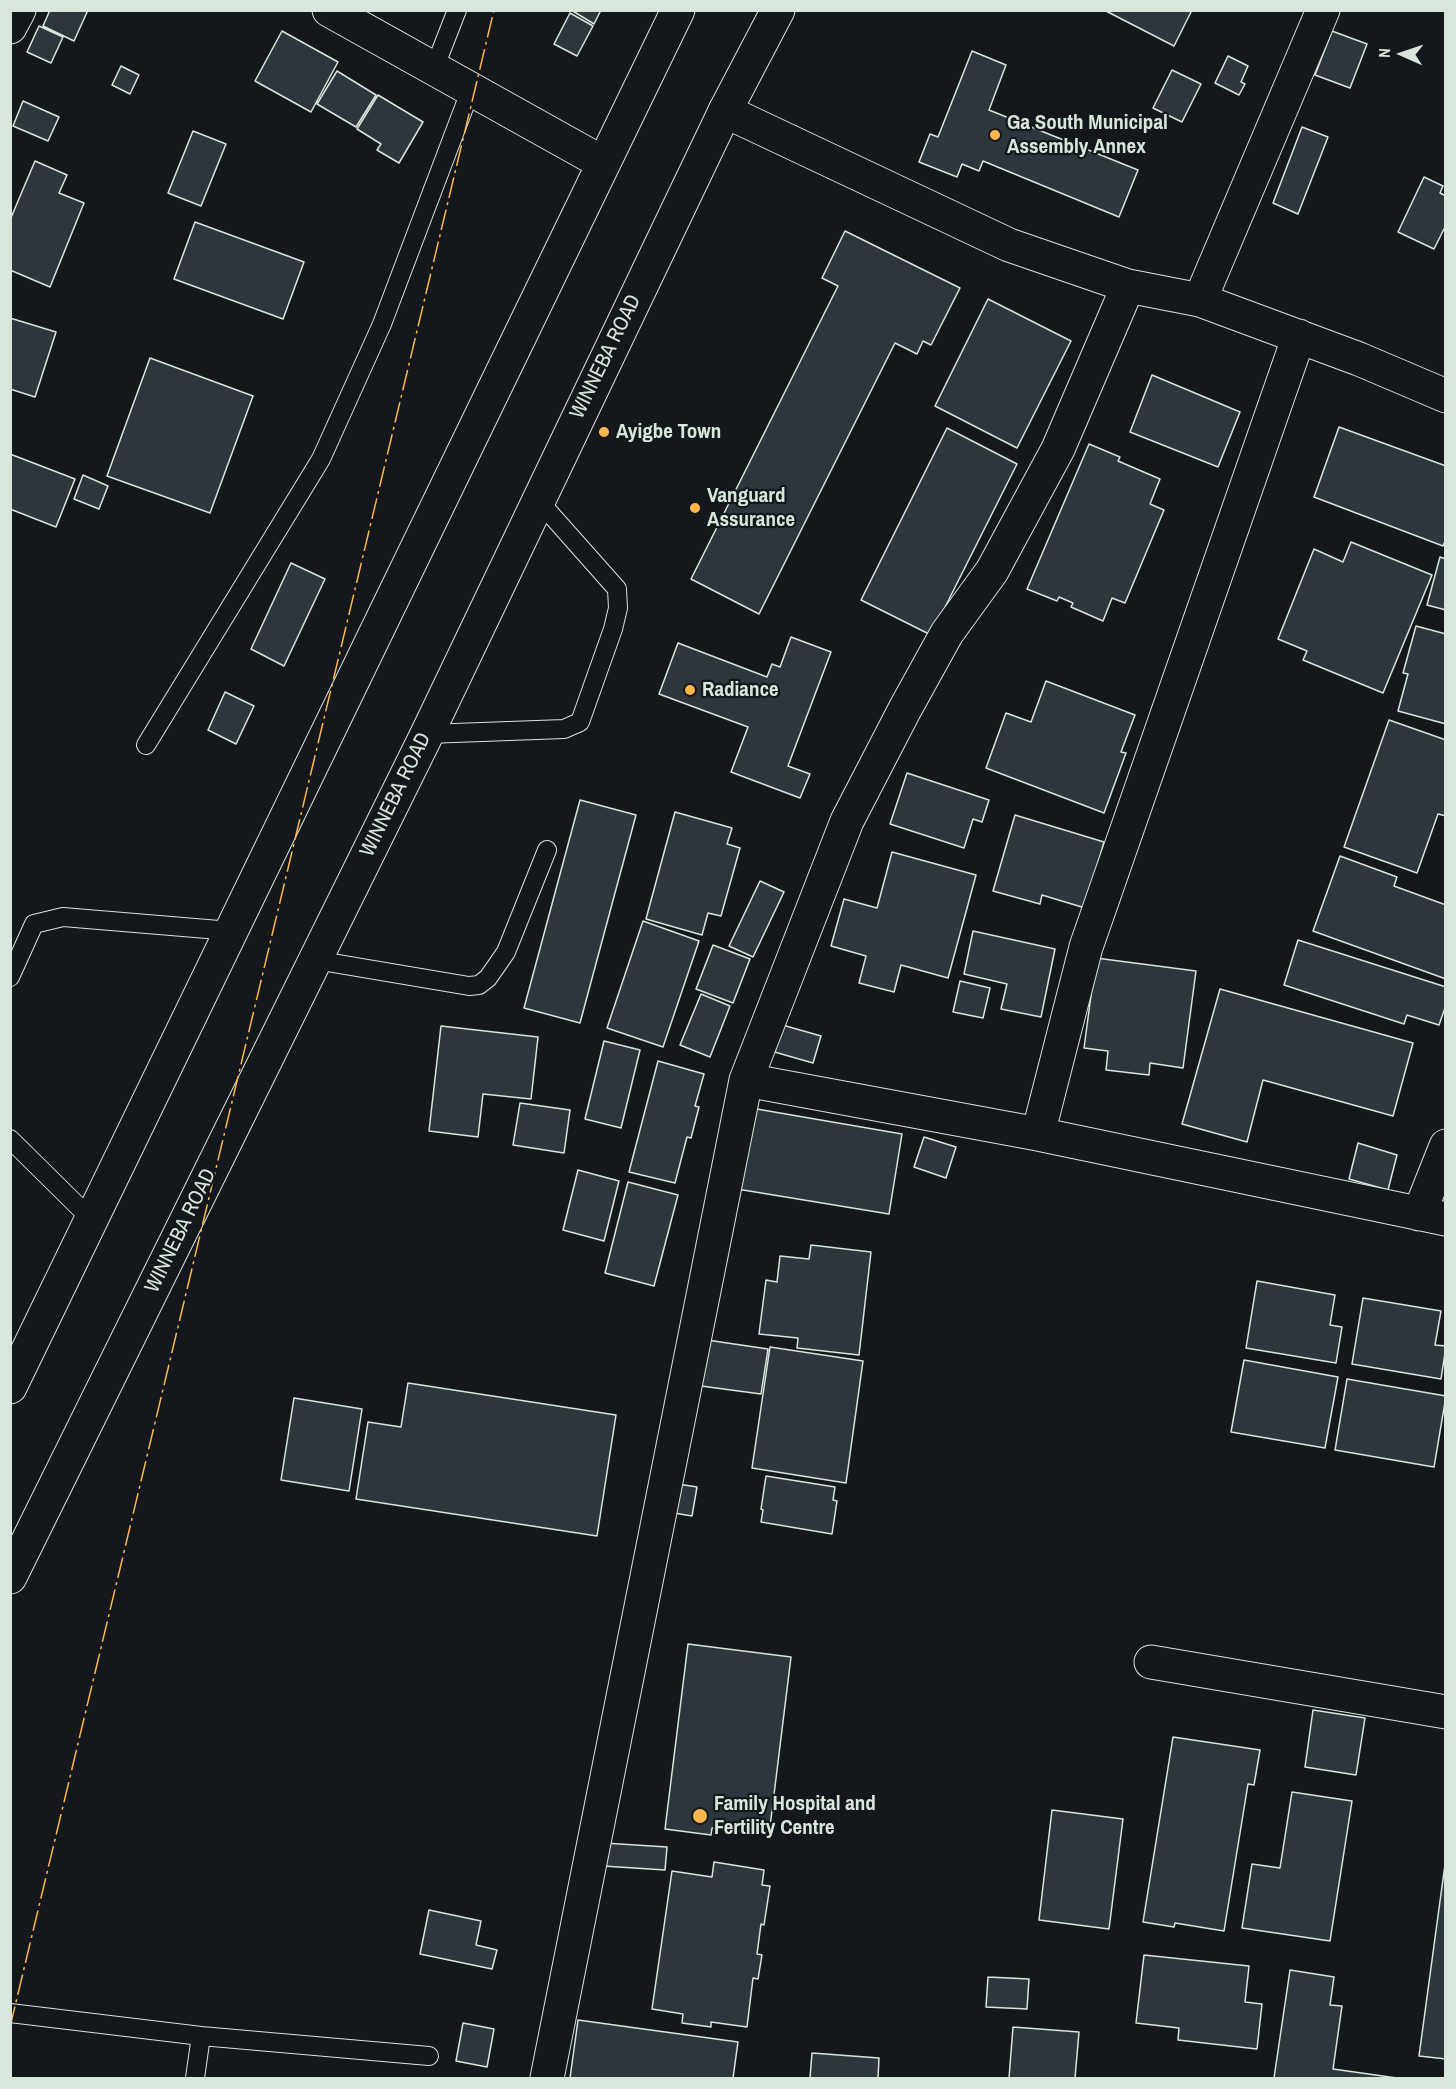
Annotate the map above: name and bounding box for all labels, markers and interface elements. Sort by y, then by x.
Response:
north arrow [1372,24,1432,84]
text: N [1373,48,1395,58]
place label: Ga South Municipal Assembly Annex [1007,110,1168,160]
marker: Ga South Municipal Assembly Annex [988,128,1002,142]
street label: WINNEBA ROAD [565,291,647,423]
place label: Ayigbe Town [616,419,721,445]
marker: Ayigbe Town [597,425,611,439]
place label: Vanguard Assurance [707,483,795,533]
marker: Vanguard Assurance [688,501,702,515]
place label: Radiance [702,677,779,703]
marker: Radiance [683,683,697,697]
street label: WINNEBA ROAD [355,729,437,861]
street label: WINNEBA ROAD [140,1165,222,1297]
place label: Family Hospital and Fertility Centre [714,1791,876,1841]
marker: Family Hospital and Fertility Centre [691,1807,709,1825]

